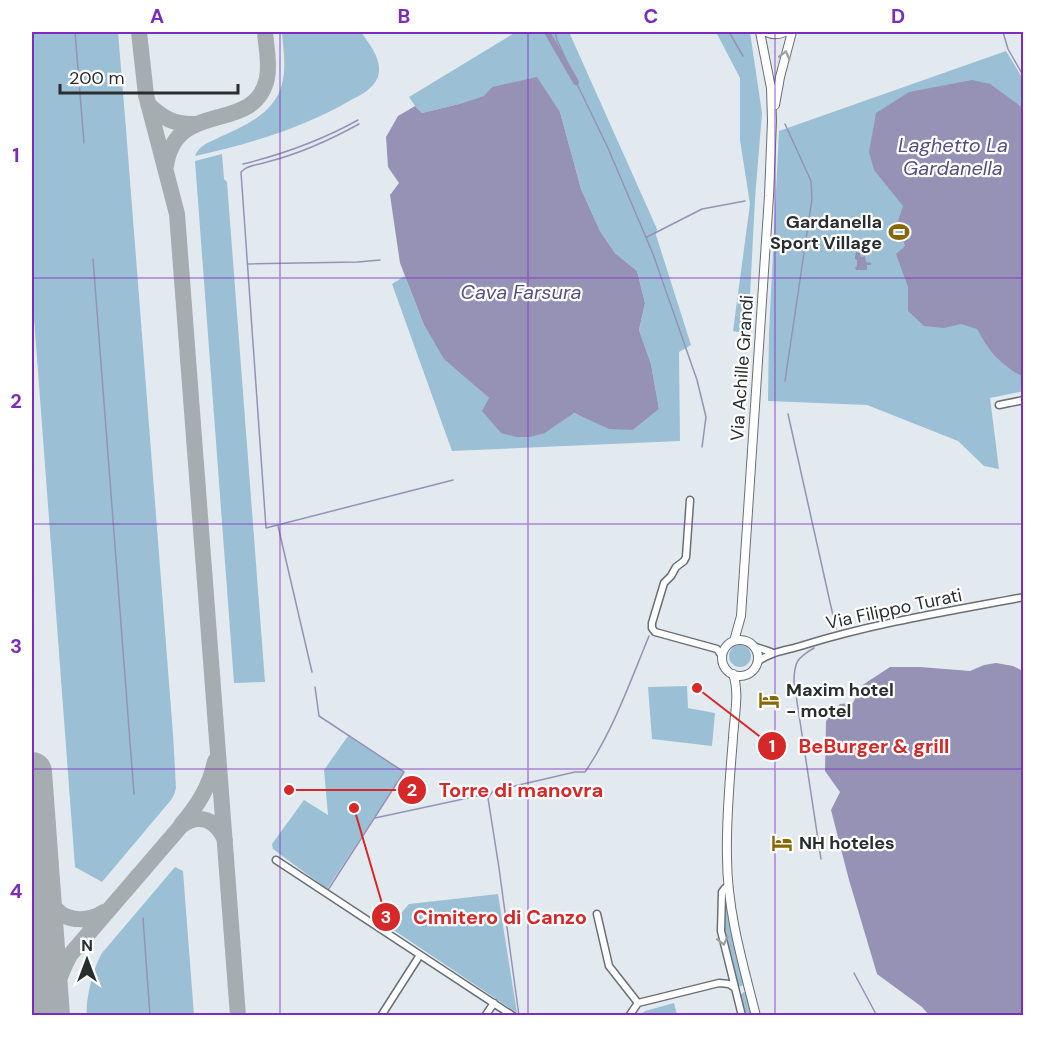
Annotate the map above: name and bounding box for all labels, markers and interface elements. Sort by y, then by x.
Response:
text: A [150,3,164,29]
text: B [398,3,410,29]
text: C [644,3,658,29]
text: D [891,3,905,29]
one-way arrow [778,51,791,61]
scale bar [60,57,238,95]
text: 200 m [69,66,125,90]
water label: Laghetto La Gardanella [898,132,1008,181]
text: 1 [12,142,20,168]
place label: Gardanella Sport Village [770,210,882,255]
sports icon: Gardanella Sport Village [887,220,911,244]
water label: Cava Farsura [461,279,581,305]
street label: Via Achille Grandi [725,294,759,442]
text: 2 [10,388,22,414]
street label: Via Filippo Turati [824,583,964,635]
text: 3 [10,633,22,659]
place label: Maxim hotel - motel [786,678,894,723]
hotel icon: Maxim hotel - motel [757,688,781,712]
callout: BeBurger & grill [757,727,961,765]
text: BeBurger & grill [799,733,949,759]
text: 1 [769,734,775,758]
callout: Torre di manovra [397,771,615,809]
text: Torre di manovra [439,777,603,803]
text: 2 [407,778,417,802]
hotel icon: NH hoteles [770,831,794,855]
place label: NH hoteles [799,831,895,855]
text: 4 [10,878,23,904]
callout: Cimitero di Canzo [371,898,599,936]
text: Cimitero di Canzo [413,904,587,930]
text: 3 [381,905,391,929]
north arrow [57,930,117,990]
text: N [81,935,93,956]
one-way arrow [716,936,729,946]

